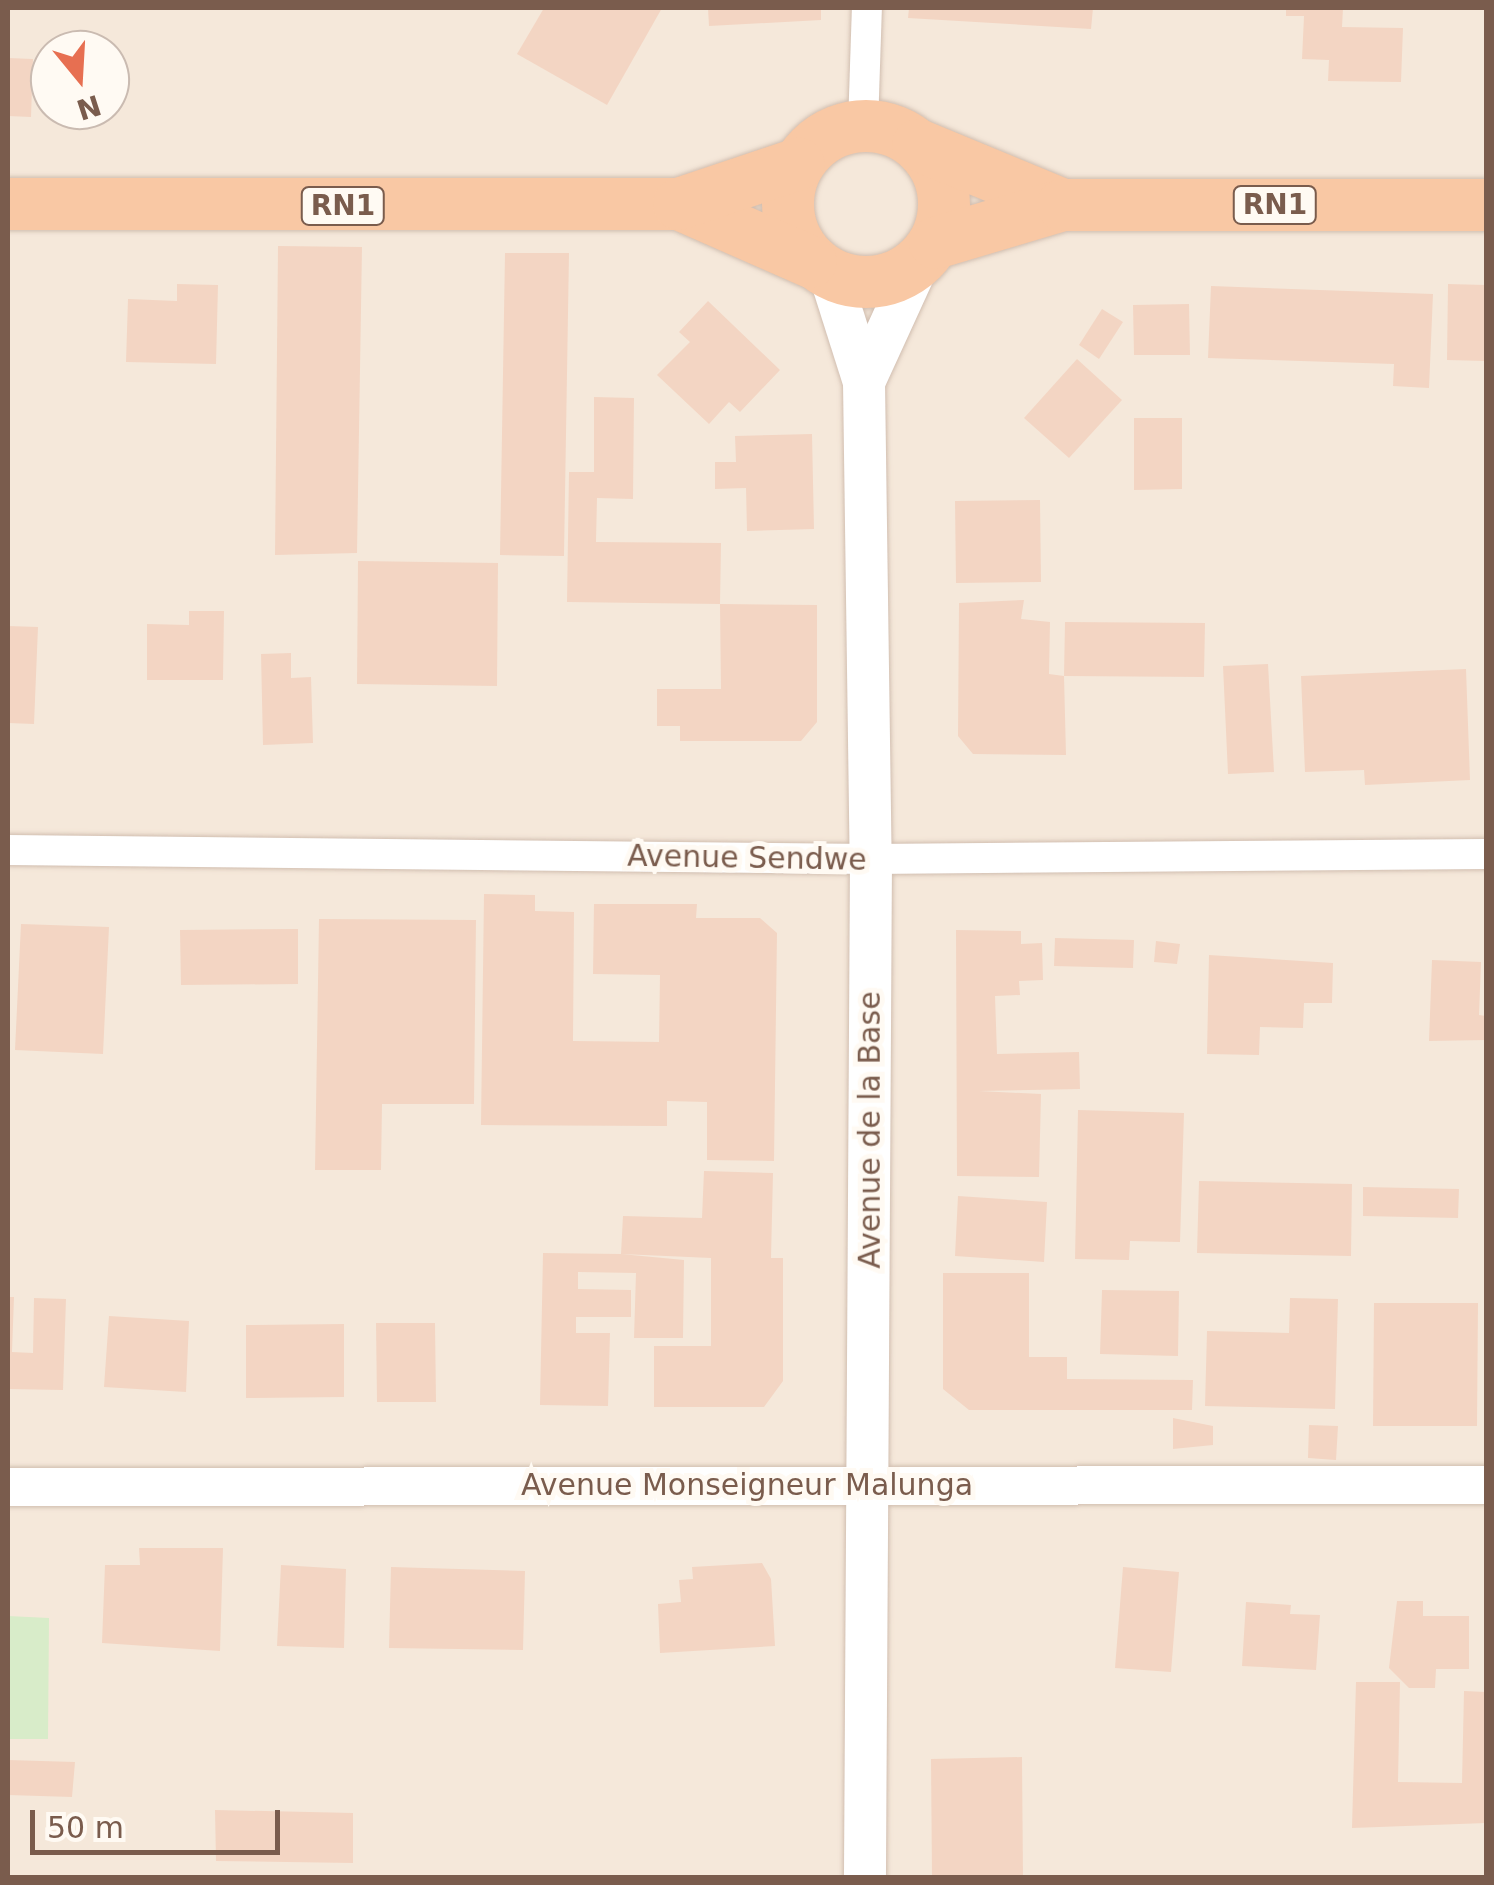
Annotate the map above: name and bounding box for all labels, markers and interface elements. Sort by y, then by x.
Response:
north arrow [30,30,130,130]
text: N [73,88,105,126]
road number: RN1 [1232,182,1318,228]
road number: RN1 [300,183,386,229]
street label: Avenue Sendwe [627,838,867,878]
street label: Avenue de la Base [852,991,888,1269]
street label: Avenue Monseigneur Malunga [521,1467,973,1503]
scale bar [35,1790,285,1852]
text: 50 m [47,1810,124,1845]

